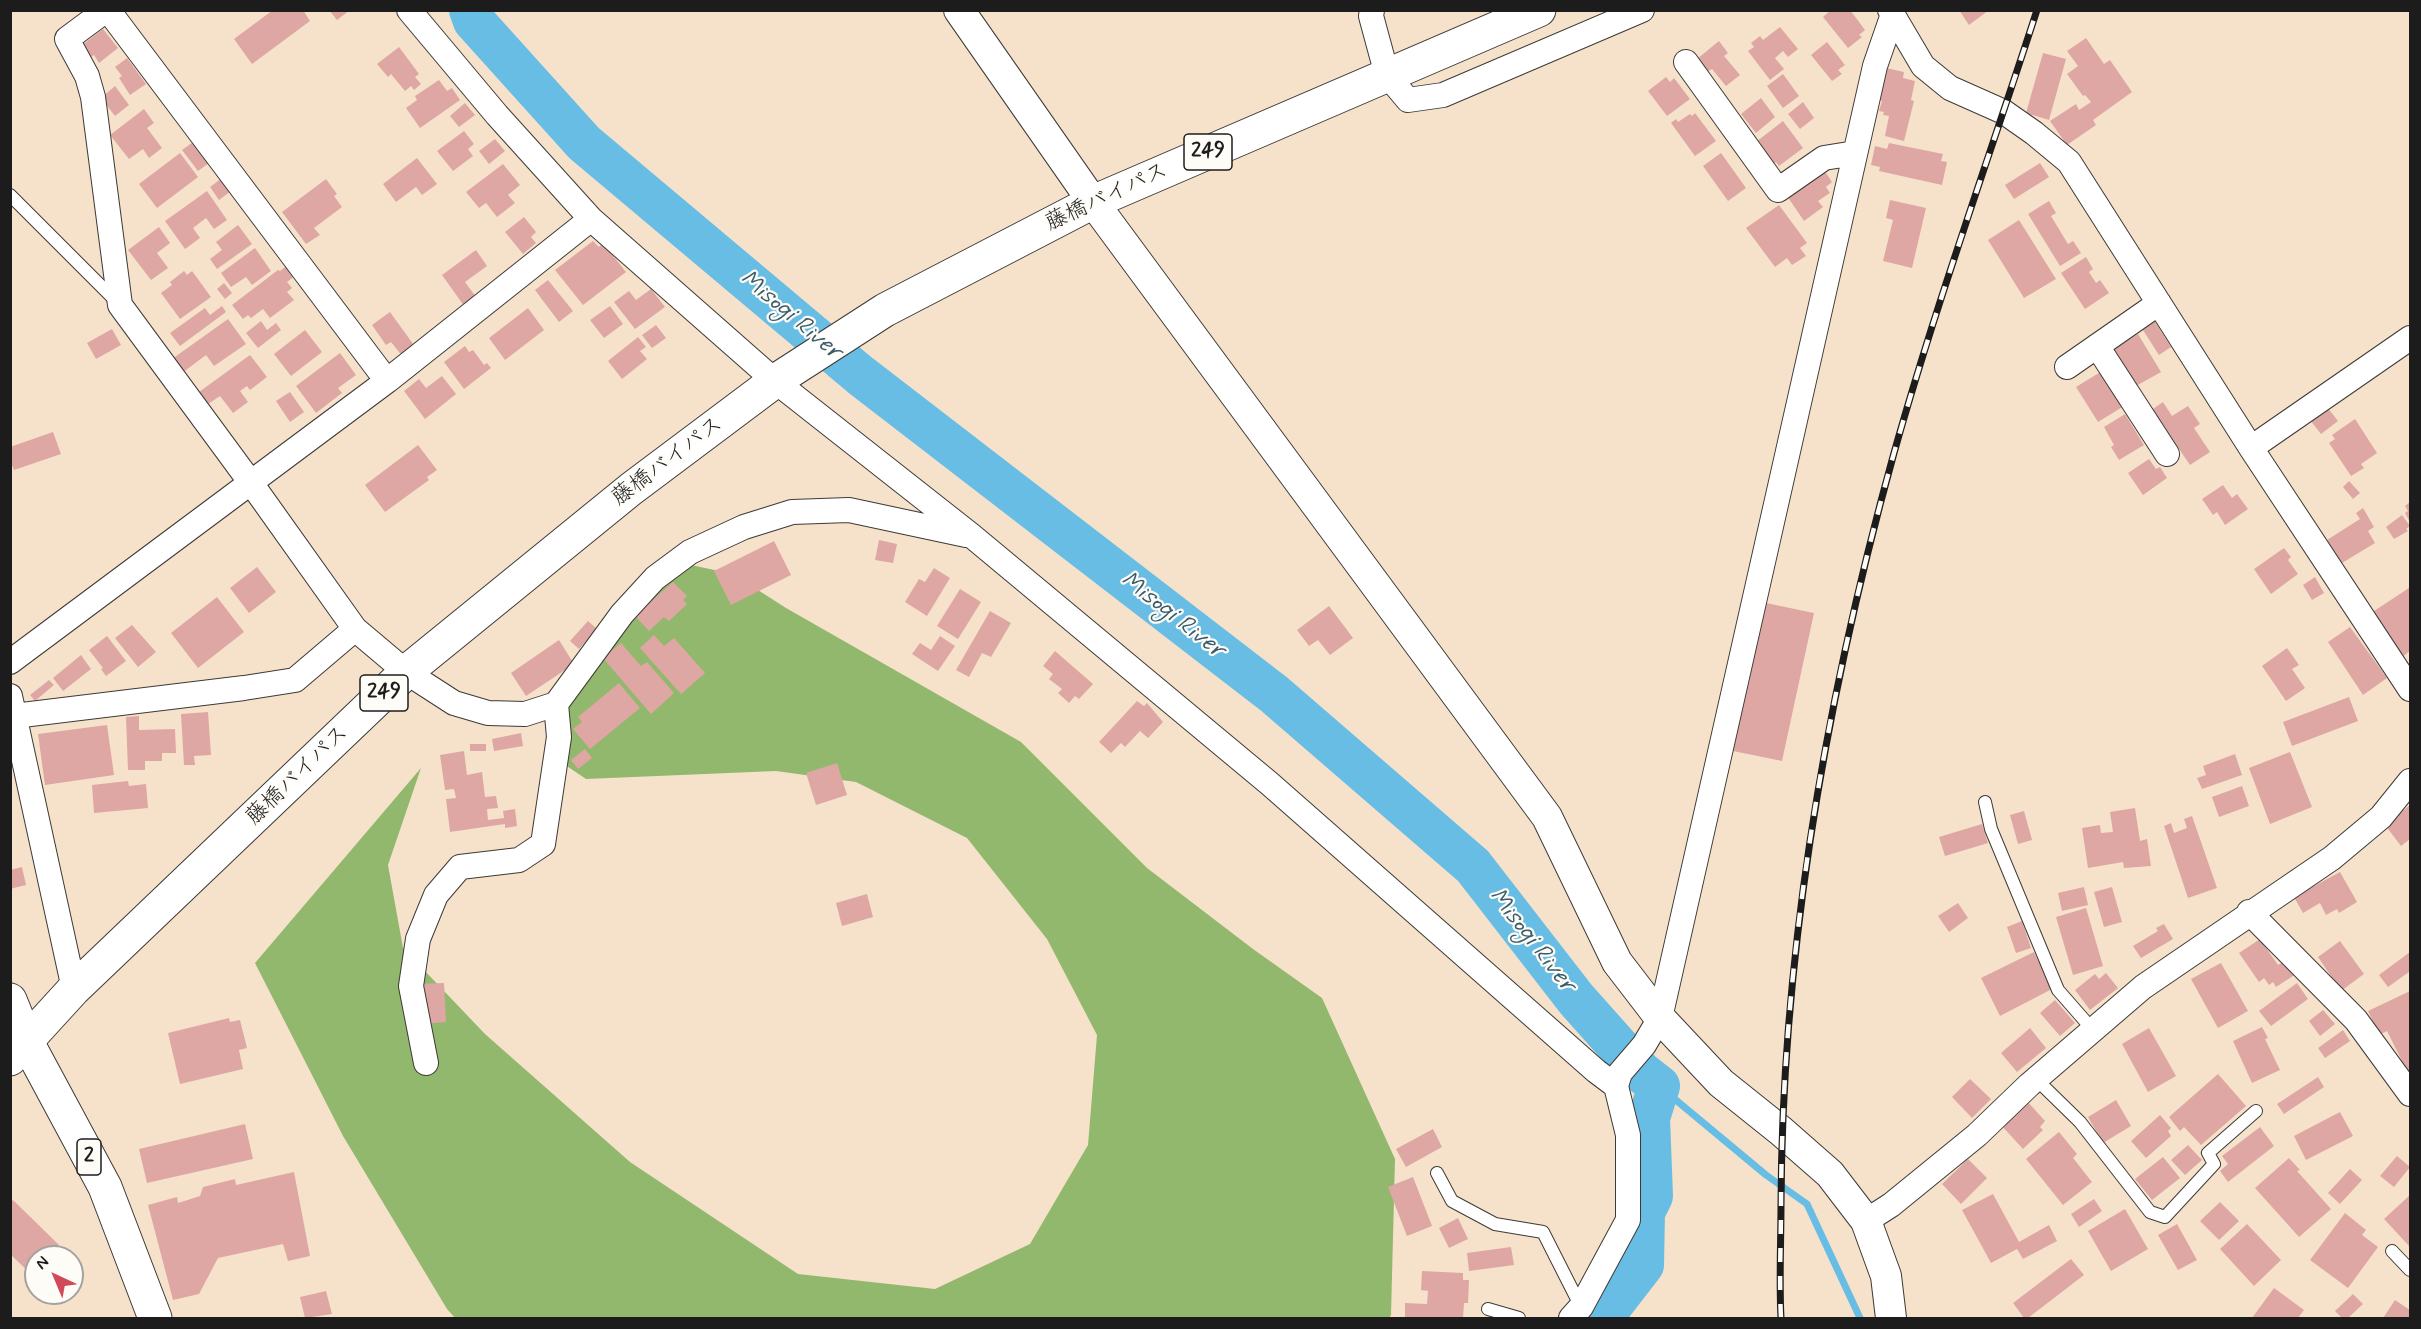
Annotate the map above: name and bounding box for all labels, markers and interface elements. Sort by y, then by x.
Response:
road number: 249 [1184,134,1232,170]
street label: 藤橋バイパス [1042,158,1172,238]
water label: Misogi River [733,265,847,367]
street label: 藤橋バイパス [607,412,729,512]
water label: Misogi River [1114,567,1230,665]
road number: 249 [360,675,408,711]
street label: 藤橋バイパス [241,721,355,831]
water label: Misogi River [1482,883,1580,999]
road number: 2 [77,1139,101,1175]
north arrow [24,1245,84,1305]
text: N [31,1252,54,1274]

